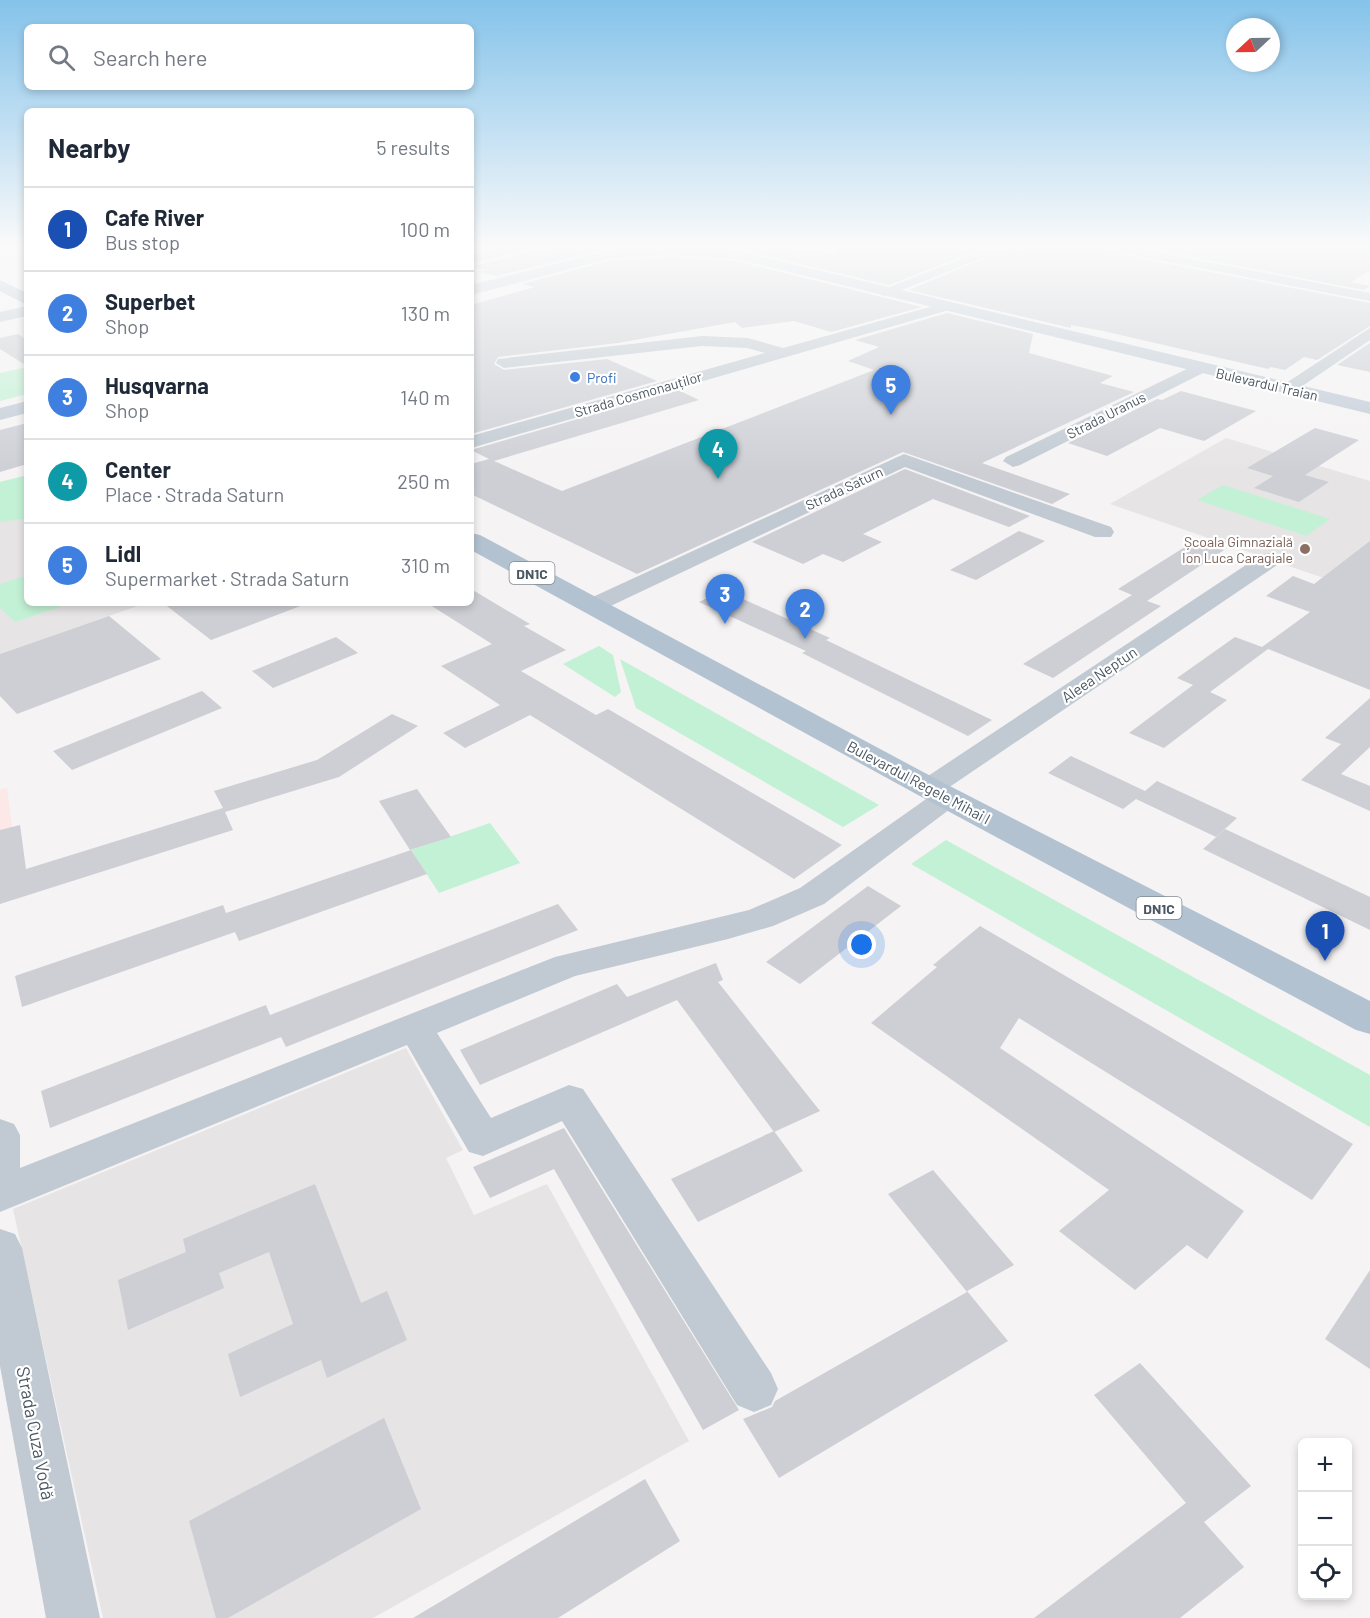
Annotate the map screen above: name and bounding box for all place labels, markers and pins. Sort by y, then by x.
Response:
pin: 5 [872,366,910,415]
place label: Profi [587,369,617,386]
marker: Profi [568,370,582,384]
pin: 4 [698,430,738,479]
place label: Școala Gimnazială Ion Luca Caragiale [1182,533,1293,566]
marker: Școala Gimnazială Ion Luca Caragiale [1298,542,1312,556]
pin: 3 [706,574,744,624]
pin: 2 [786,590,824,639]
pin: 1 [1306,912,1344,961]

